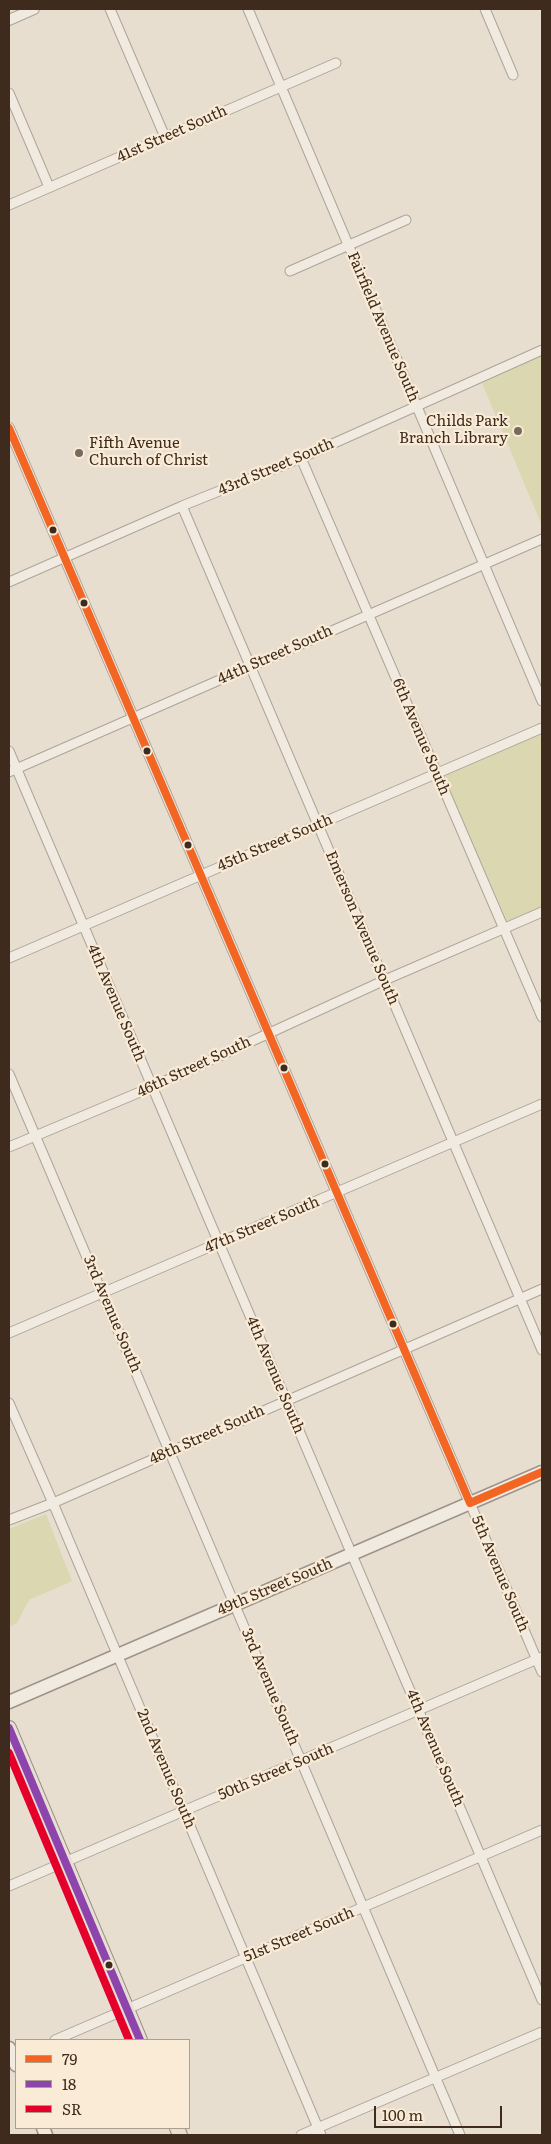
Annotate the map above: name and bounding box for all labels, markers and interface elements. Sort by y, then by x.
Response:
street label: 41st Street South [114,102,230,166]
street label: Fairfield Avenue South [343,249,423,405]
place label: Childs Park Branch Library [399,413,508,448]
marker: Childs Park Branch Library [512,425,524,437]
street label: 43rd Street South [215,434,337,500]
place label: Fifth Avenue Church of Christ [89,435,208,470]
marker: Fifth Avenue Church of Christ [73,447,85,459]
unlabelled marker [48,525,58,535]
unlabelled marker [79,598,89,608]
street label: 44th Street South [215,622,335,688]
street label: 6th Avenue South [388,676,454,798]
unlabelled marker [142,746,152,756]
street label: 45th Street South [215,811,335,875]
unlabelled marker [183,840,193,850]
street label: Emerson Avenue South [321,848,403,1008]
street label: 4th Avenue South [83,942,149,1064]
street label: 46th Street South [134,1033,254,1101]
unlabelled marker [279,1063,289,1073]
unlabelled marker [320,1159,330,1169]
street label: 47th Street South [202,1193,322,1257]
street label: 3rd Avenue South [79,1253,145,1375]
street label: 4th Avenue South [242,1314,308,1436]
unlabelled marker [388,1319,398,1329]
street label: 48th Street South [147,1402,267,1468]
street label: 5th Avenue South [467,1513,533,1635]
street label: 49th Street South [215,1555,335,1619]
street label: 3rd Avenue South [237,1626,303,1748]
street label: 4th Avenue South [402,1687,468,1809]
street label: 2nd Avenue South [133,1707,199,1831]
street label: 50th Street South [215,1740,337,1804]
street label: 51st Street South [241,1904,357,1966]
unlabelled marker [104,1960,114,1970]
legend [15,2039,190,2129]
text: 79 [62,2047,77,2070]
text: 18 [62,2072,76,2095]
scale bar [376,2096,504,2128]
text: SR [62,2097,82,2120]
text: 100 m [382,2103,423,2126]

